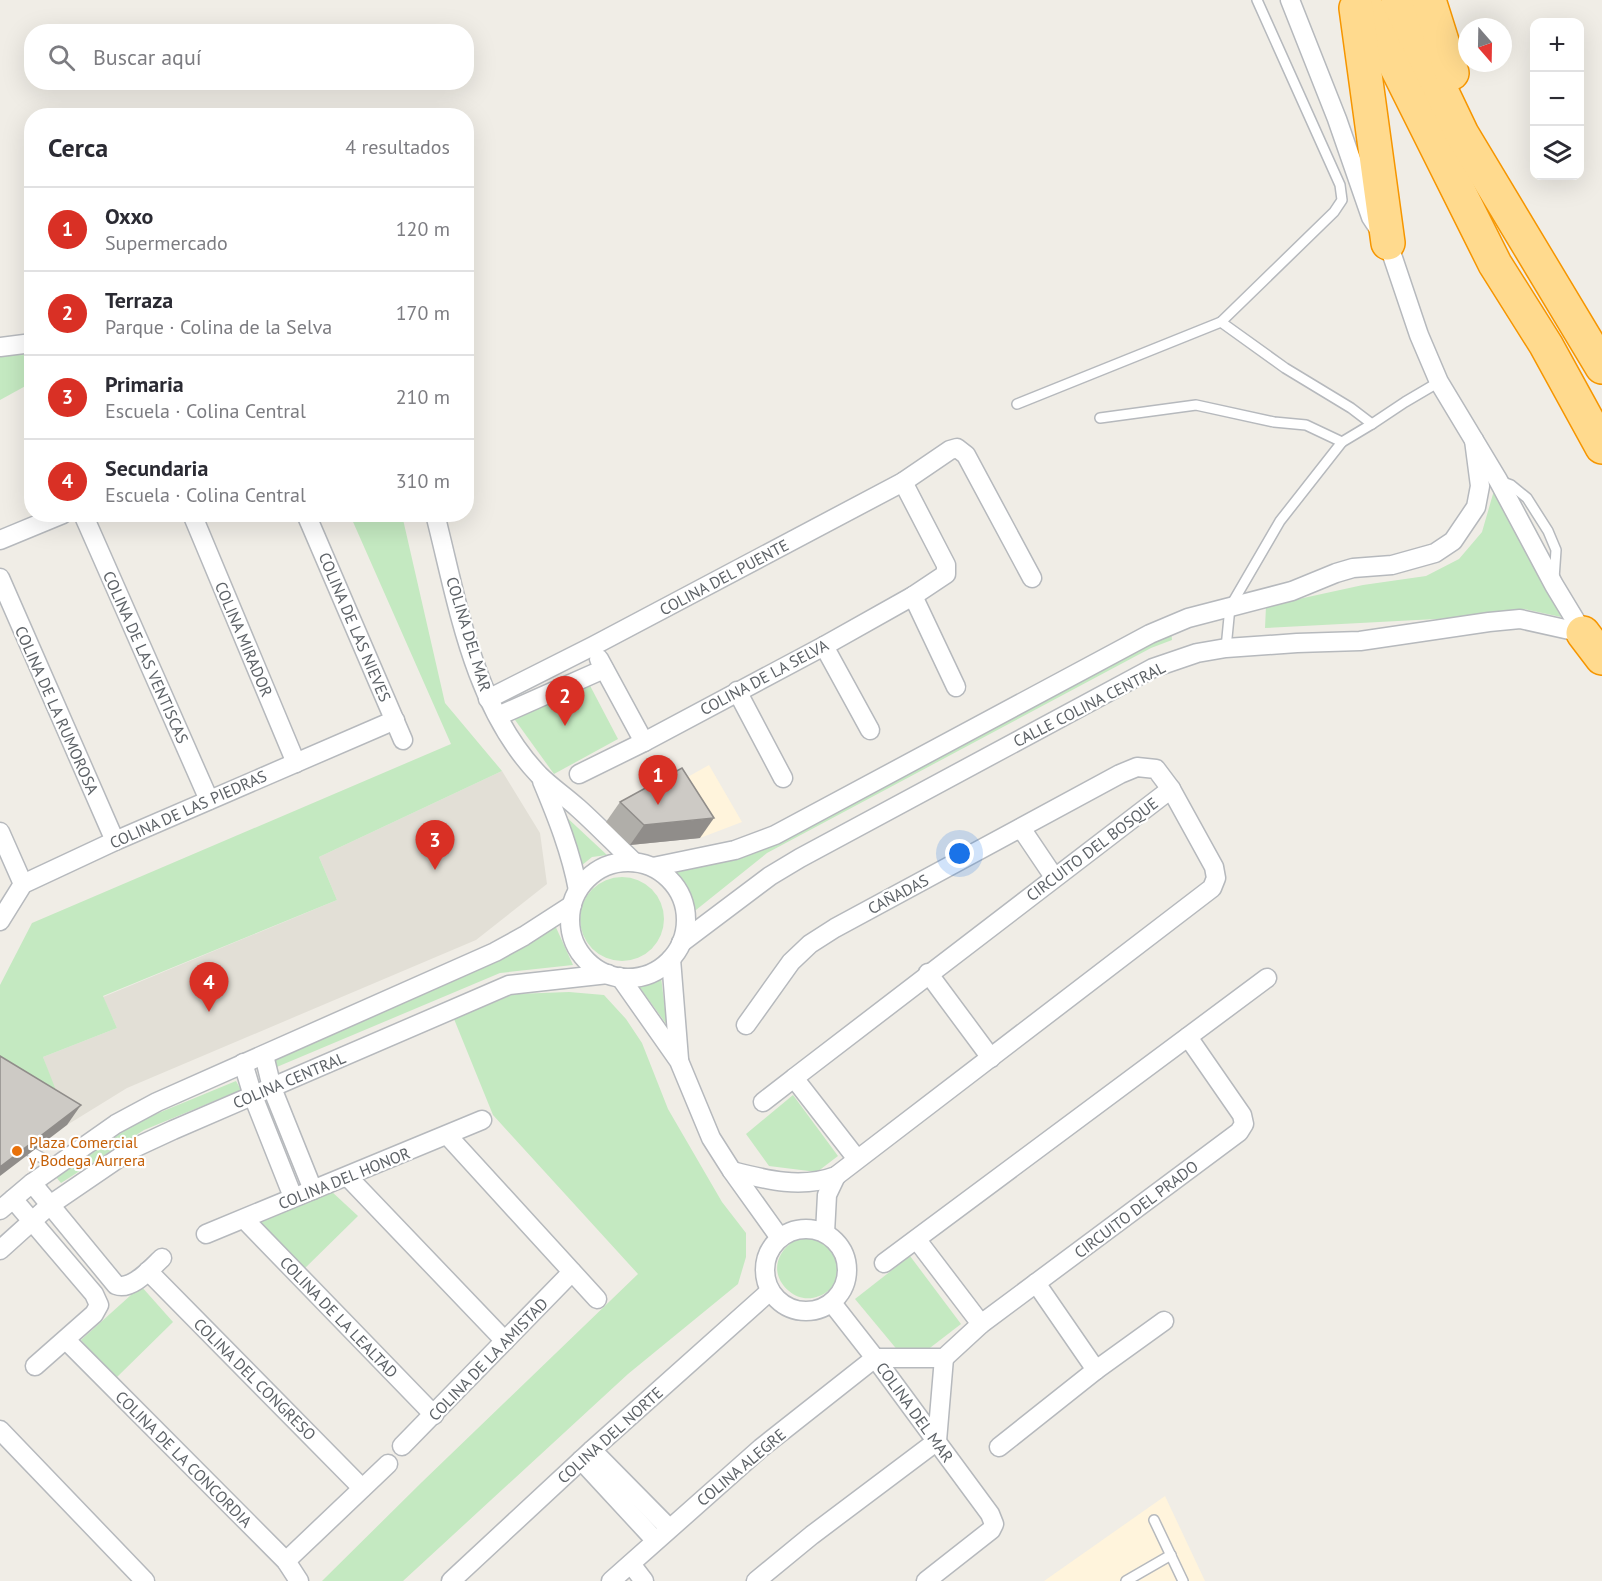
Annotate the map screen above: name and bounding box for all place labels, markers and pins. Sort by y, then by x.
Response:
pin: 2 [546,676,584,726]
pin: 1 [638,756,678,805]
pin: 3 [416,820,454,870]
pin: 4 [190,962,228,1012]
place label: Plaza Comercial y Bodega Aurrera [29,1132,145,1170]
marker: Plaza Comercial y Bodega Aurrera [10,1144,24,1158]

